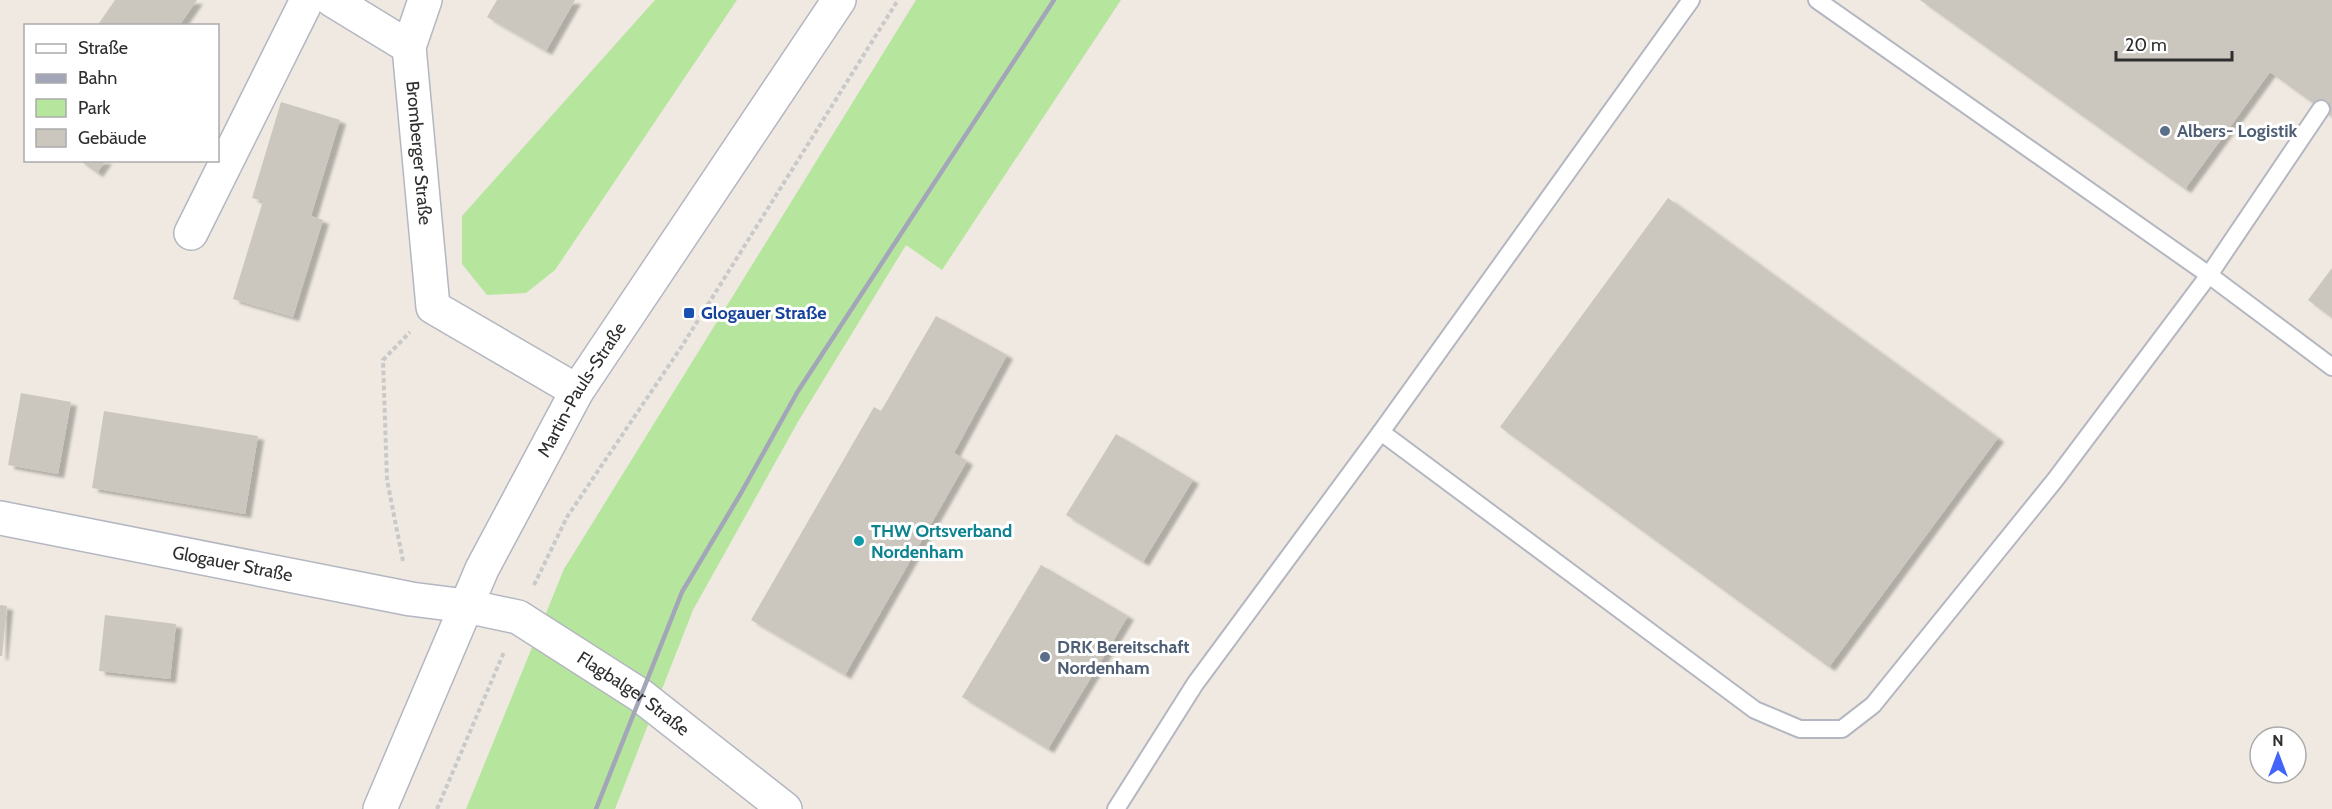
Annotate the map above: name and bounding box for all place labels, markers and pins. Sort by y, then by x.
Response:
place label: Albers- Logistik [2177,120,2298,142]
marker: Albers- Logistik [2158,124,2172,138]
place label: Glogauer Straße [701,302,827,324]
marker: Glogauer Straße [682,306,696,320]
place label: THW Ortsverband Nordenham [871,520,1012,563]
marker: THW Ortsverband Nordenham [852,534,866,548]
place label: DRK Bereitschaft Nordenham [1057,636,1190,679]
marker: DRK Bereitschaft Nordenham [1038,650,1052,664]

